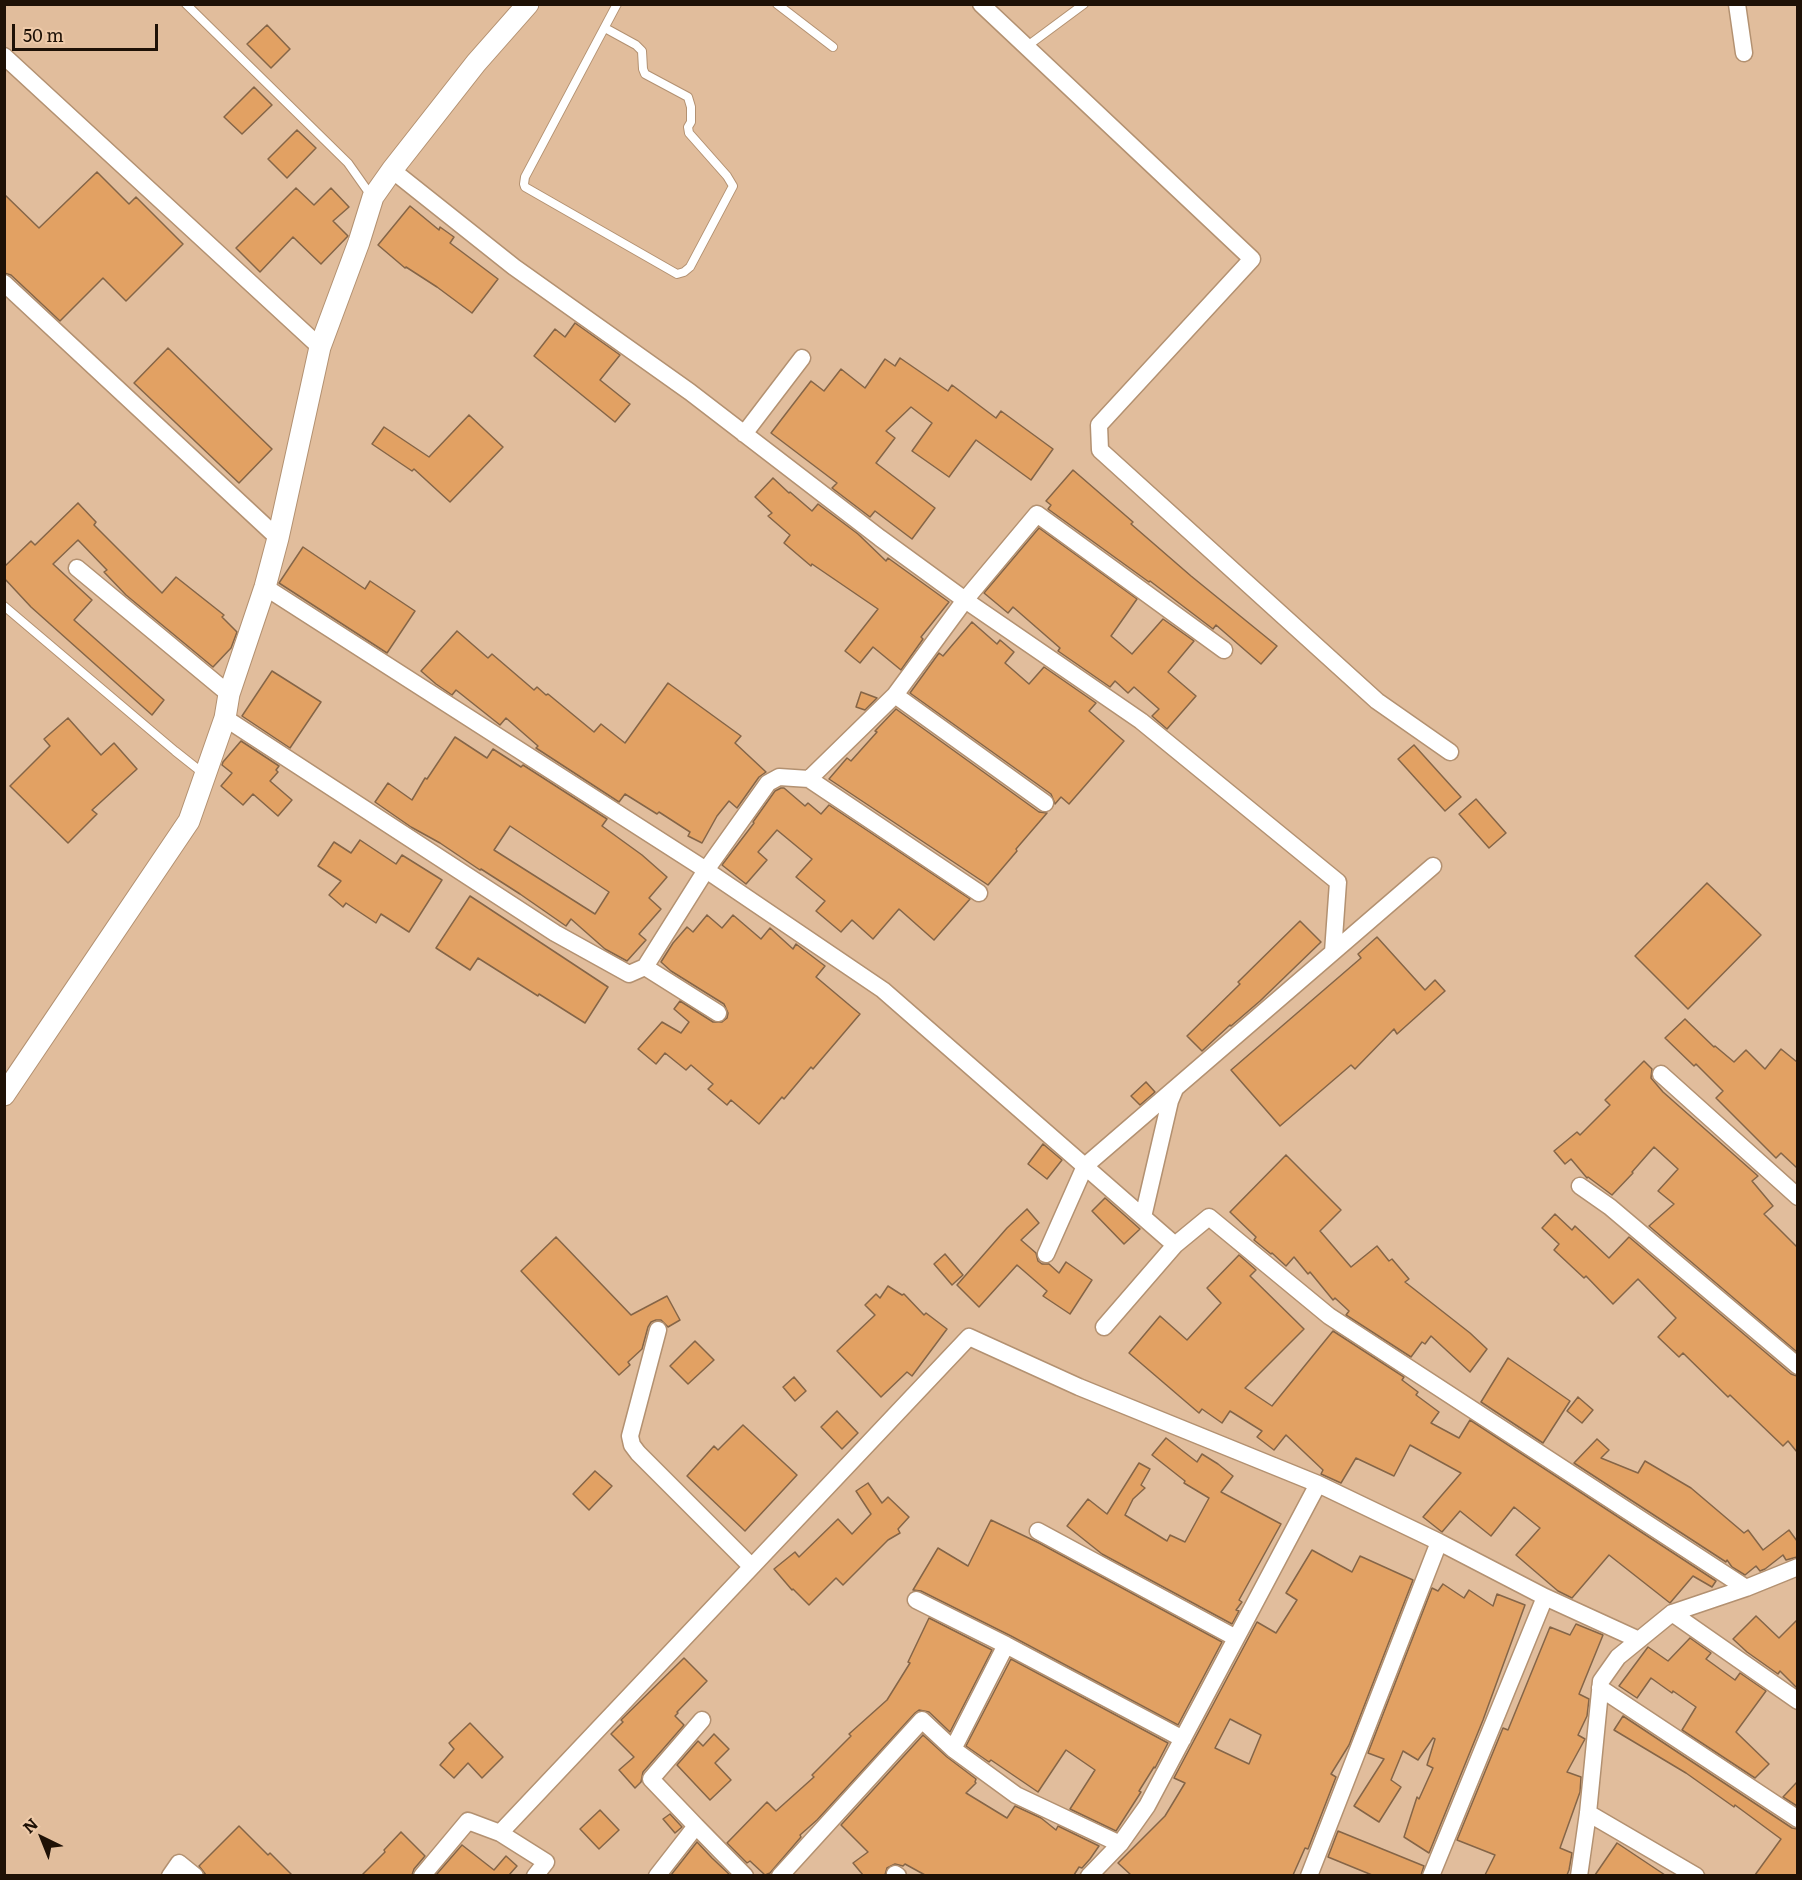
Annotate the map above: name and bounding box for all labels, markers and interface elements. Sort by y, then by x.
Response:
scale bar [15,12,160,50]
text: 50 m [23,21,64,48]
north arrow [12,1808,72,1868]
text: N [17,1811,43,1838]

